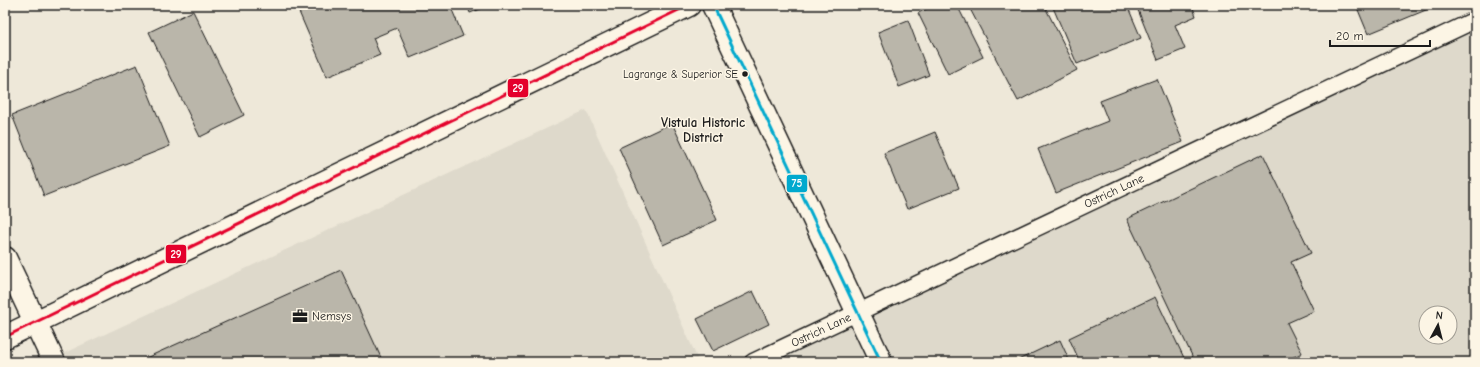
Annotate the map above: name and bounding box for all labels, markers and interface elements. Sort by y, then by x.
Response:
scale bar [1330,22,1430,48]
text: 20 m [1336,29,1364,43]
place label: Lagrange & Superior SE [623,68,738,81]
marker: Lagrange & Superior SE [740,69,750,79]
line badge: 29 [507,78,529,98]
text: 29 [512,82,524,95]
district label: Vistula Historic District [661,115,745,145]
street label: Ostrich Lane [1082,171,1146,211]
line badge: 75 [786,174,808,193]
text: 75 [792,177,803,190]
line badge: 29 [165,244,187,264]
text: 29 [170,248,182,261]
north arrow [1418,305,1458,345]
office icon: Nemsys [291,307,309,325]
place label: Nemsys [312,309,351,323]
text: N [1435,309,1444,322]
street label: Ostrich Lane [789,310,853,350]

